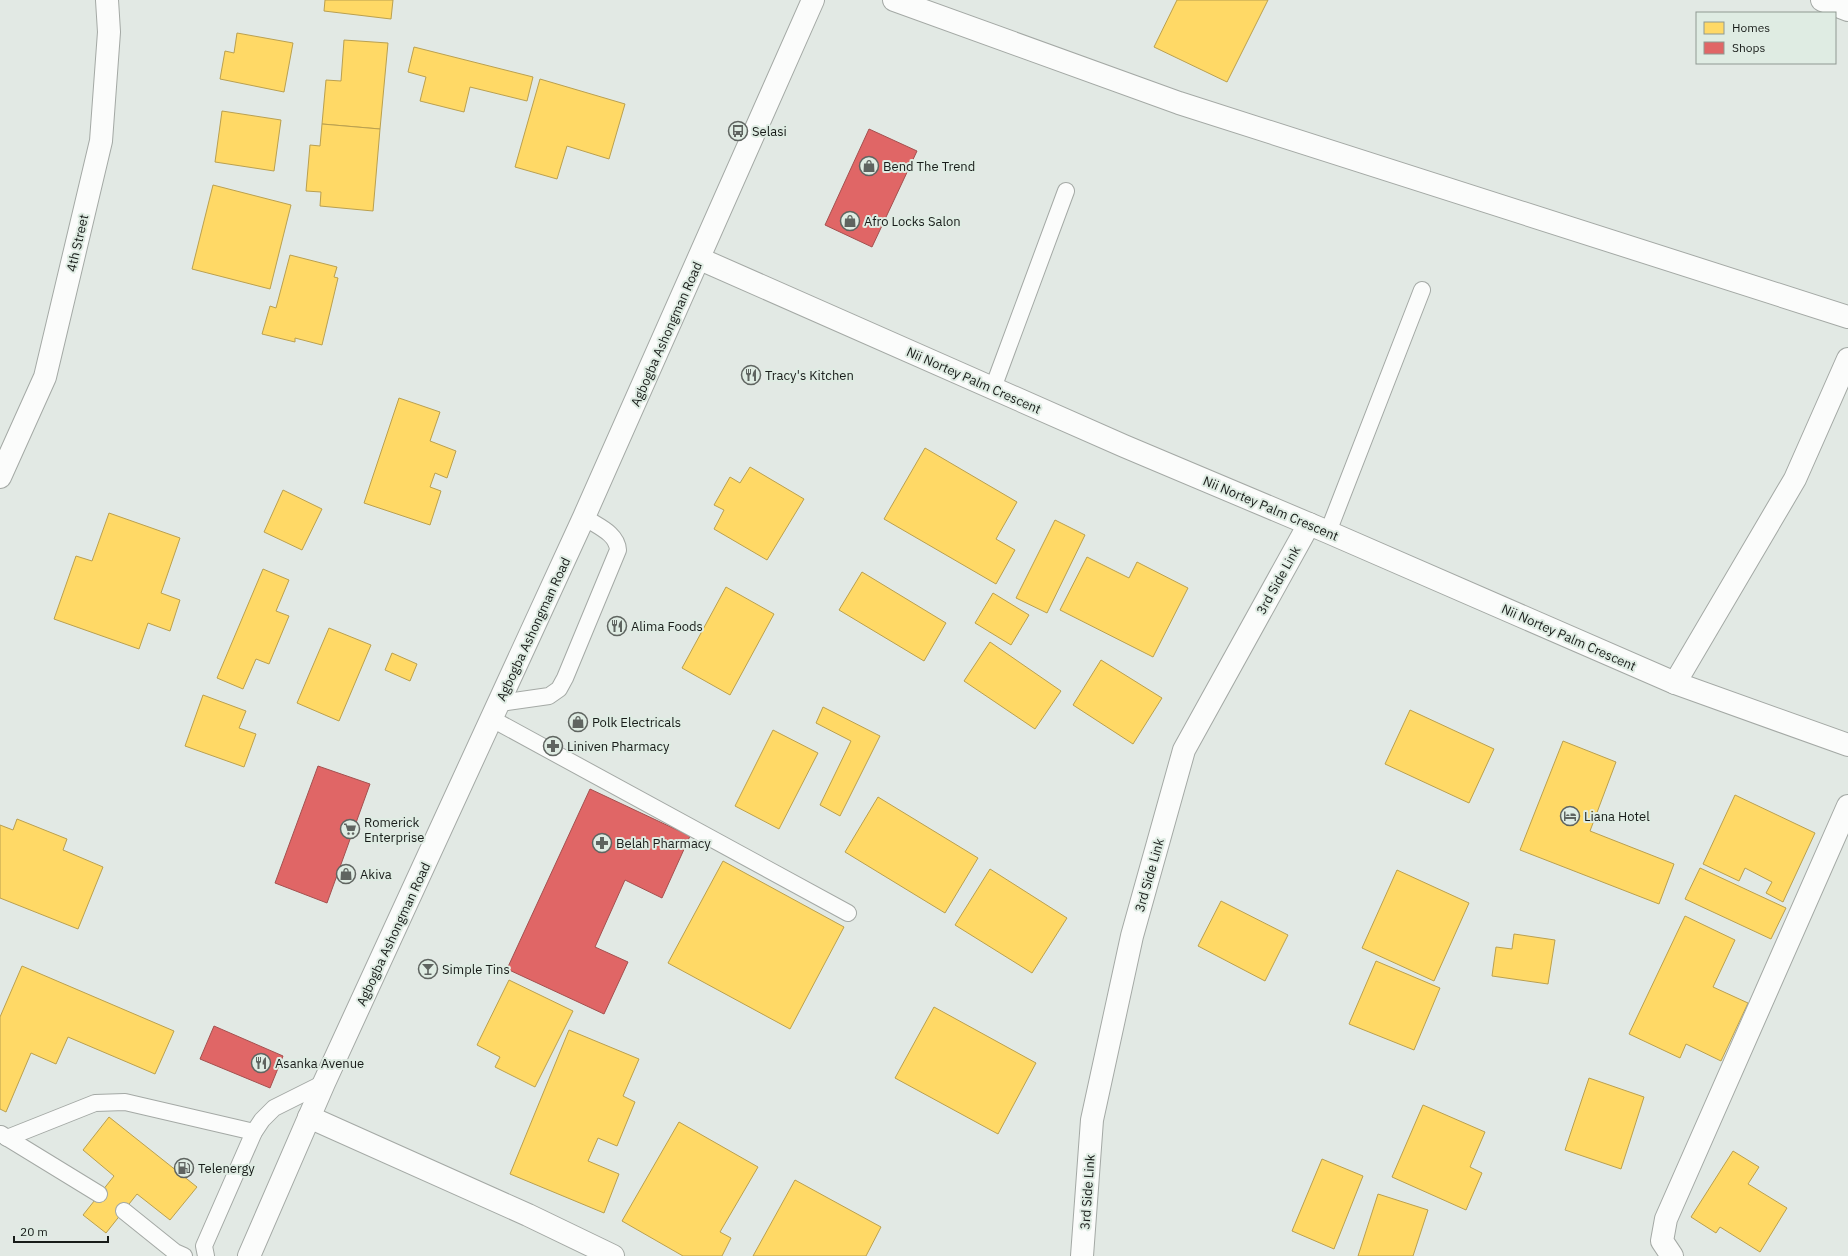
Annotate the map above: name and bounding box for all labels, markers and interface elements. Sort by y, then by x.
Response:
legend [1696,12,1836,64]
text: Homes [1732,20,1770,35]
text: Shops [1732,40,1765,55]
bus stop icon: Selasi [727,120,749,142]
place label: Selasi [752,123,787,140]
shop icon: Bend The Trend [858,155,880,177]
place label: Bend The Trend [883,158,975,175]
shop icon: Afro Locks Salon [839,210,861,232]
street label: 4th Street [63,213,92,274]
place label: Afro Locks Salon [864,213,961,230]
street label: Agbogba Ashongman Road [627,259,706,409]
street label: Nii Nortey Palm Crescent [904,343,1044,418]
restaurant icon: Tracy's Kitchen [740,364,762,386]
place label: Tracy's Kitchen [765,367,854,384]
street label: Nii Nortey Palm Crescent [1200,472,1341,545]
street label: 3rd Side Link [1253,543,1304,617]
street label: Agbogba Ashongman Road [493,555,574,704]
street label: Nii Nortey Palm Crescent [1499,600,1639,675]
restaurant icon: Alima Foods [606,615,628,637]
place label: Alima Foods [631,618,703,635]
shop icon: Polk Electricals [567,711,589,733]
place label: Polk Electricals [592,714,681,731]
pharmacy icon: Liniven Pharmacy [542,735,564,757]
place label: Liniven Pharmacy [567,738,670,755]
hotel icon: Liana Hotel [1559,805,1581,827]
place label: Liana Hotel [1584,808,1650,825]
place label: Romerick Enterprise [364,814,424,846]
supermarket icon: Romerick Enterprise [339,818,361,840]
pharmacy icon: Belah Pharmacy [591,832,613,854]
place label: Belah Pharmacy [616,835,711,852]
street label: 3rd Side Link [1131,836,1168,914]
street label: Agbogba Ashongman Road [353,860,434,1009]
shop icon: Akiva [335,863,357,885]
place label: Akiva [360,866,392,883]
bar icon: Simple Tins [417,958,439,980]
place label: Simple Tins [442,961,510,978]
restaurant icon: Asanka Avenue [250,1052,272,1074]
place label: Asanka Avenue [275,1055,364,1072]
street label: 3rd Side Link [1076,1154,1099,1230]
fuel station icon: Telenergy [173,1157,195,1179]
place label: Telenergy [198,1160,255,1177]
scale bar [14,1218,108,1244]
text: 20 m [20,1224,48,1239]

